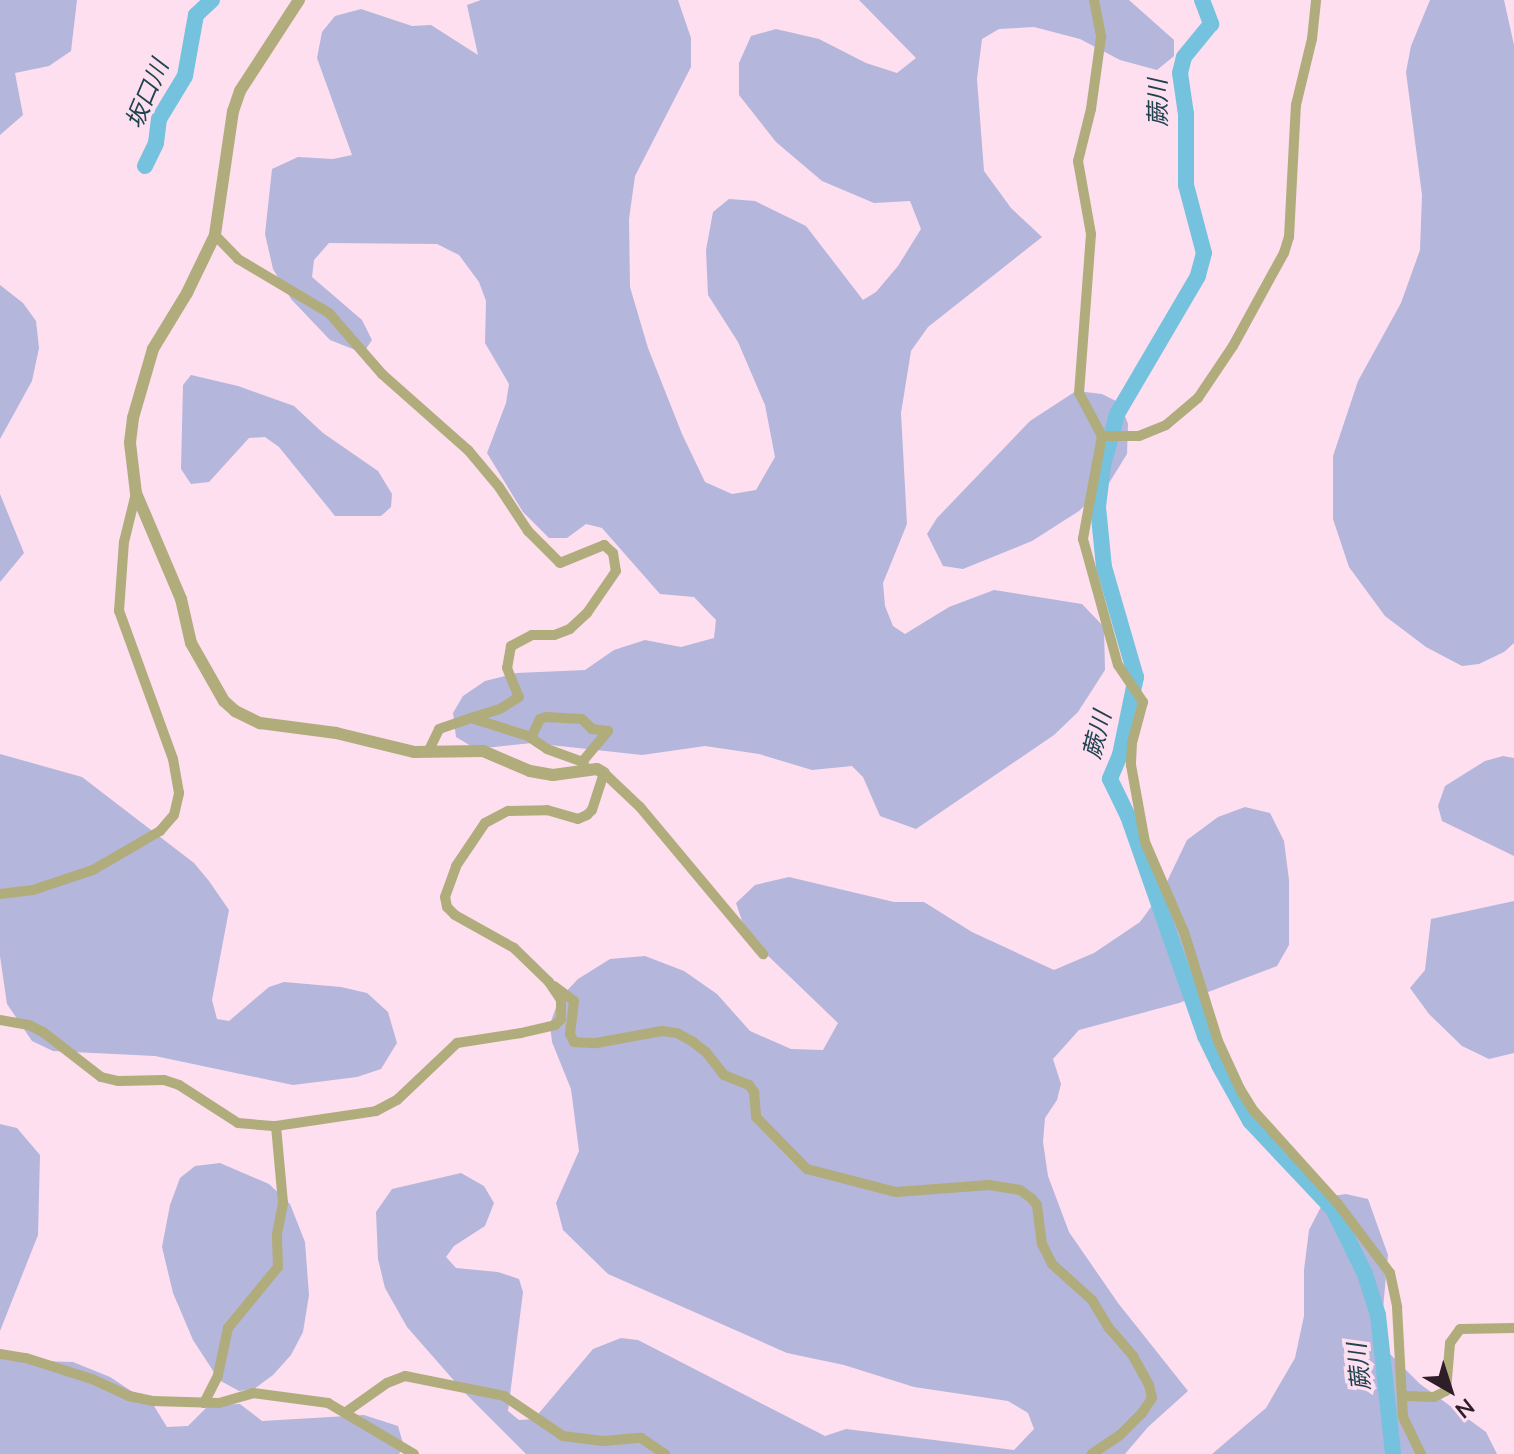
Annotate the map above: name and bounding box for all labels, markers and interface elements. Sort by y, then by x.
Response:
water label: 坂口川 [120,55,174,133]
water label: 蕨川 [1143,79,1173,127]
water label: 蕨川 [1077,708,1117,762]
water label: 蕨川 [1342,1342,1376,1392]
north arrow [1410,1350,1490,1430]
text: N [1450,1393,1480,1425]

